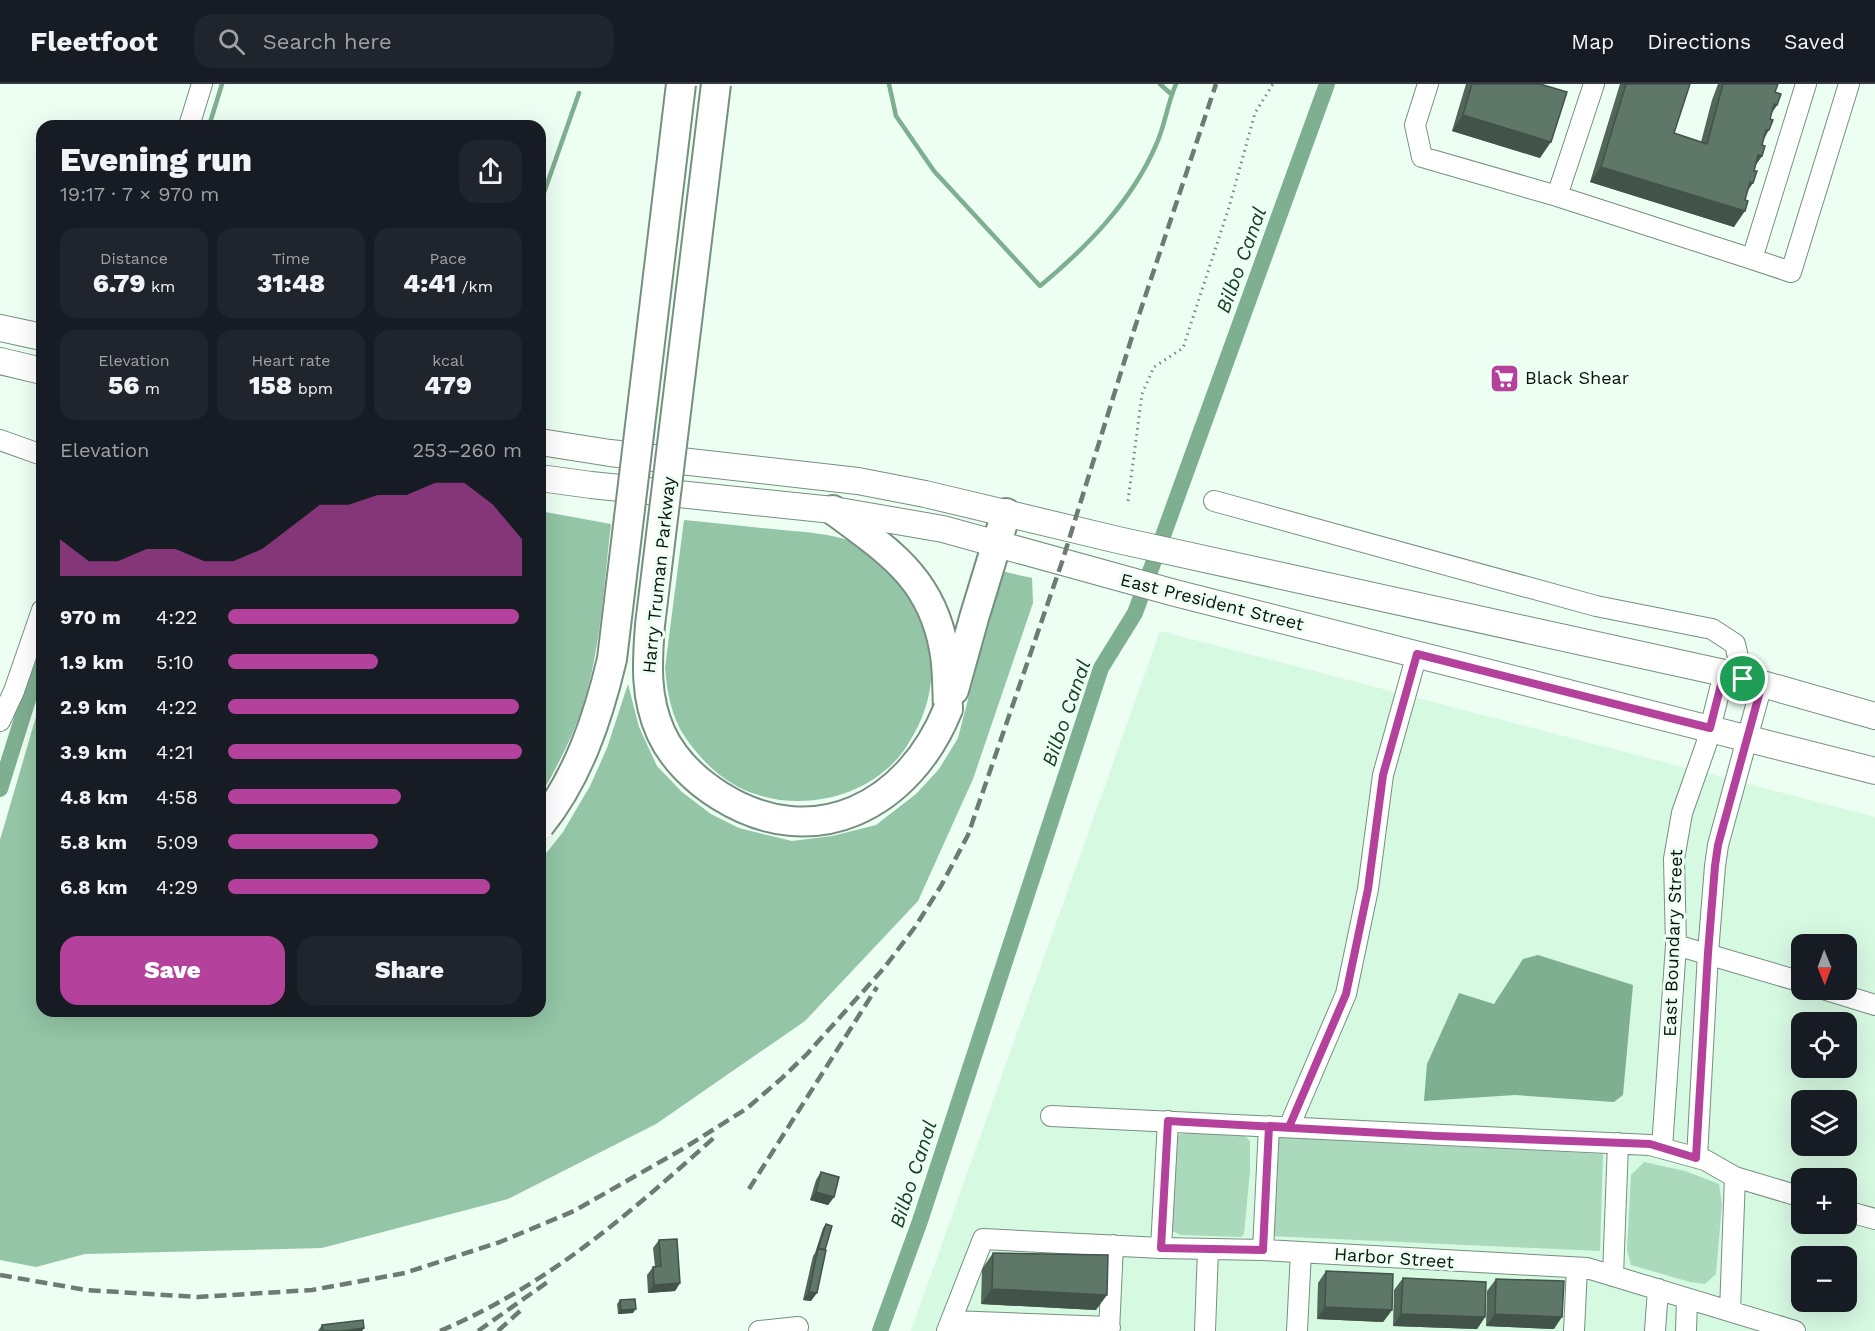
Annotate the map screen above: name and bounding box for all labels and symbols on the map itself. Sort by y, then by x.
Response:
water label: Bilbo Canal [1211,204,1271,316]
supermarket icon: Black Shear [1488,362,1520,394]
place label: Black Shear [1525,367,1629,388]
street label: Harry Truman Parkway [638,475,679,674]
street label: East President Street [1118,569,1306,635]
pin [1717,653,1768,704]
water label: Bilbo Canal [1037,657,1095,769]
street label: East Boundary Street [1659,848,1686,1037]
north arrow [1791,934,1857,1000]
water label: Bilbo Canal [884,1117,942,1231]
street label: Harbor Street [1333,1243,1455,1272]

